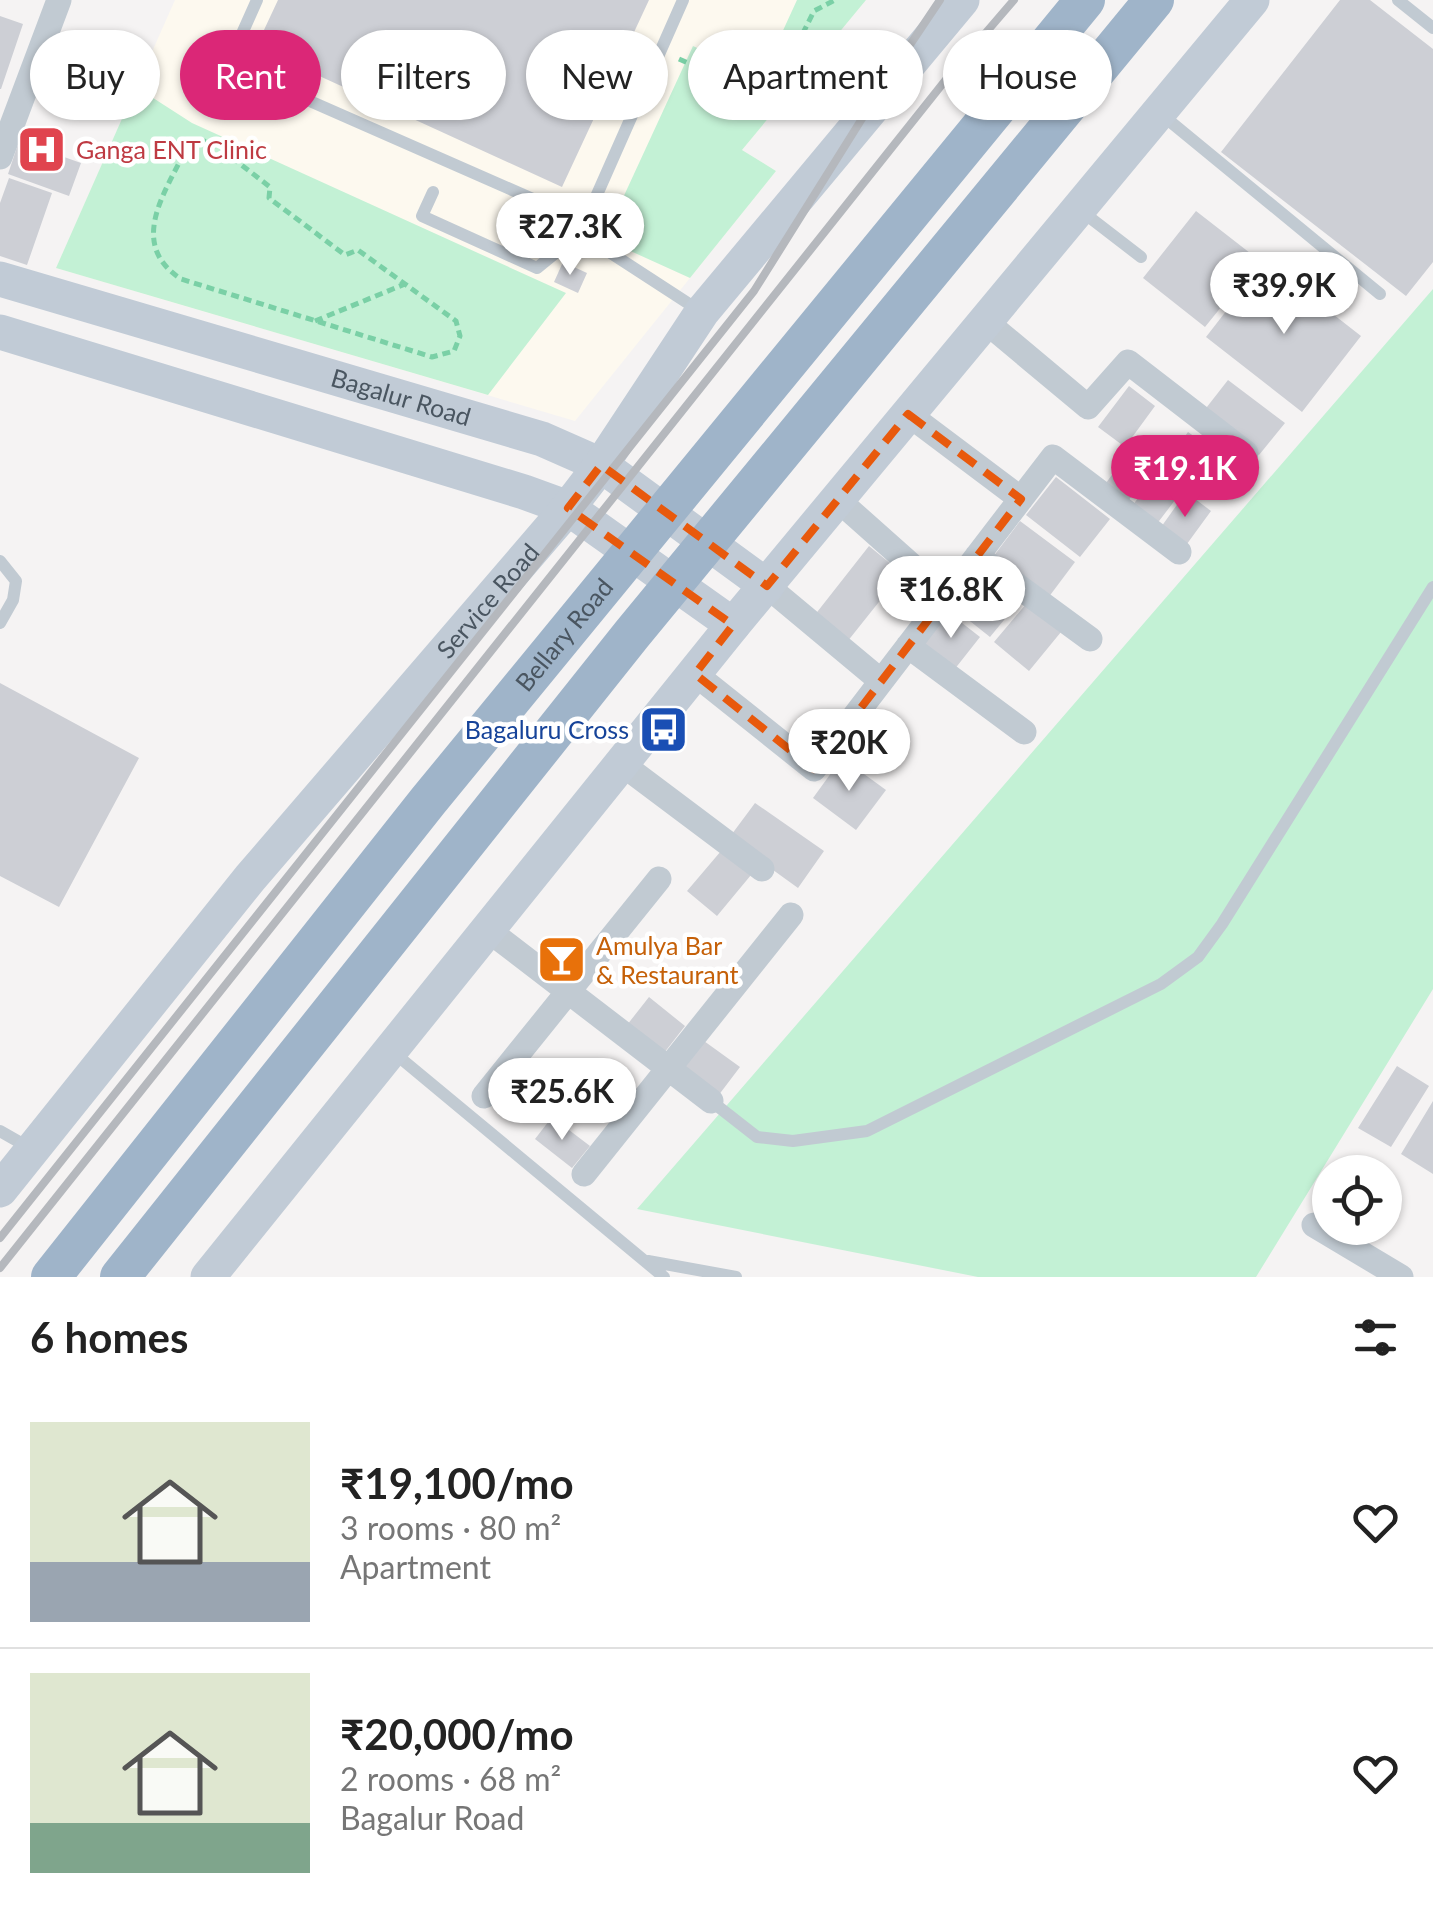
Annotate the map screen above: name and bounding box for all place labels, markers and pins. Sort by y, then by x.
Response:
hospital icon: Ganga ENT Clinic [15,124,67,176]
place label: Ganga ENT Clinic [76,134,267,164]
pin: ₹27.3K [489,193,651,278]
pin: ₹39.9K [1203,252,1365,337]
pin: ₹19.1K [1104,435,1266,520]
pin: ₹16.8K [870,556,1032,641]
bus stop icon: Bagaluru Cross [638,704,690,756]
pin: ₹20K [790,709,908,794]
place label: Bagaluru Cross [465,714,629,744]
place label: Amulya Bar & Restaurant [596,930,739,989]
bar icon: Amulya Bar & Restaurant [535,934,587,986]
pin: ₹25.6K [481,1058,643,1143]

